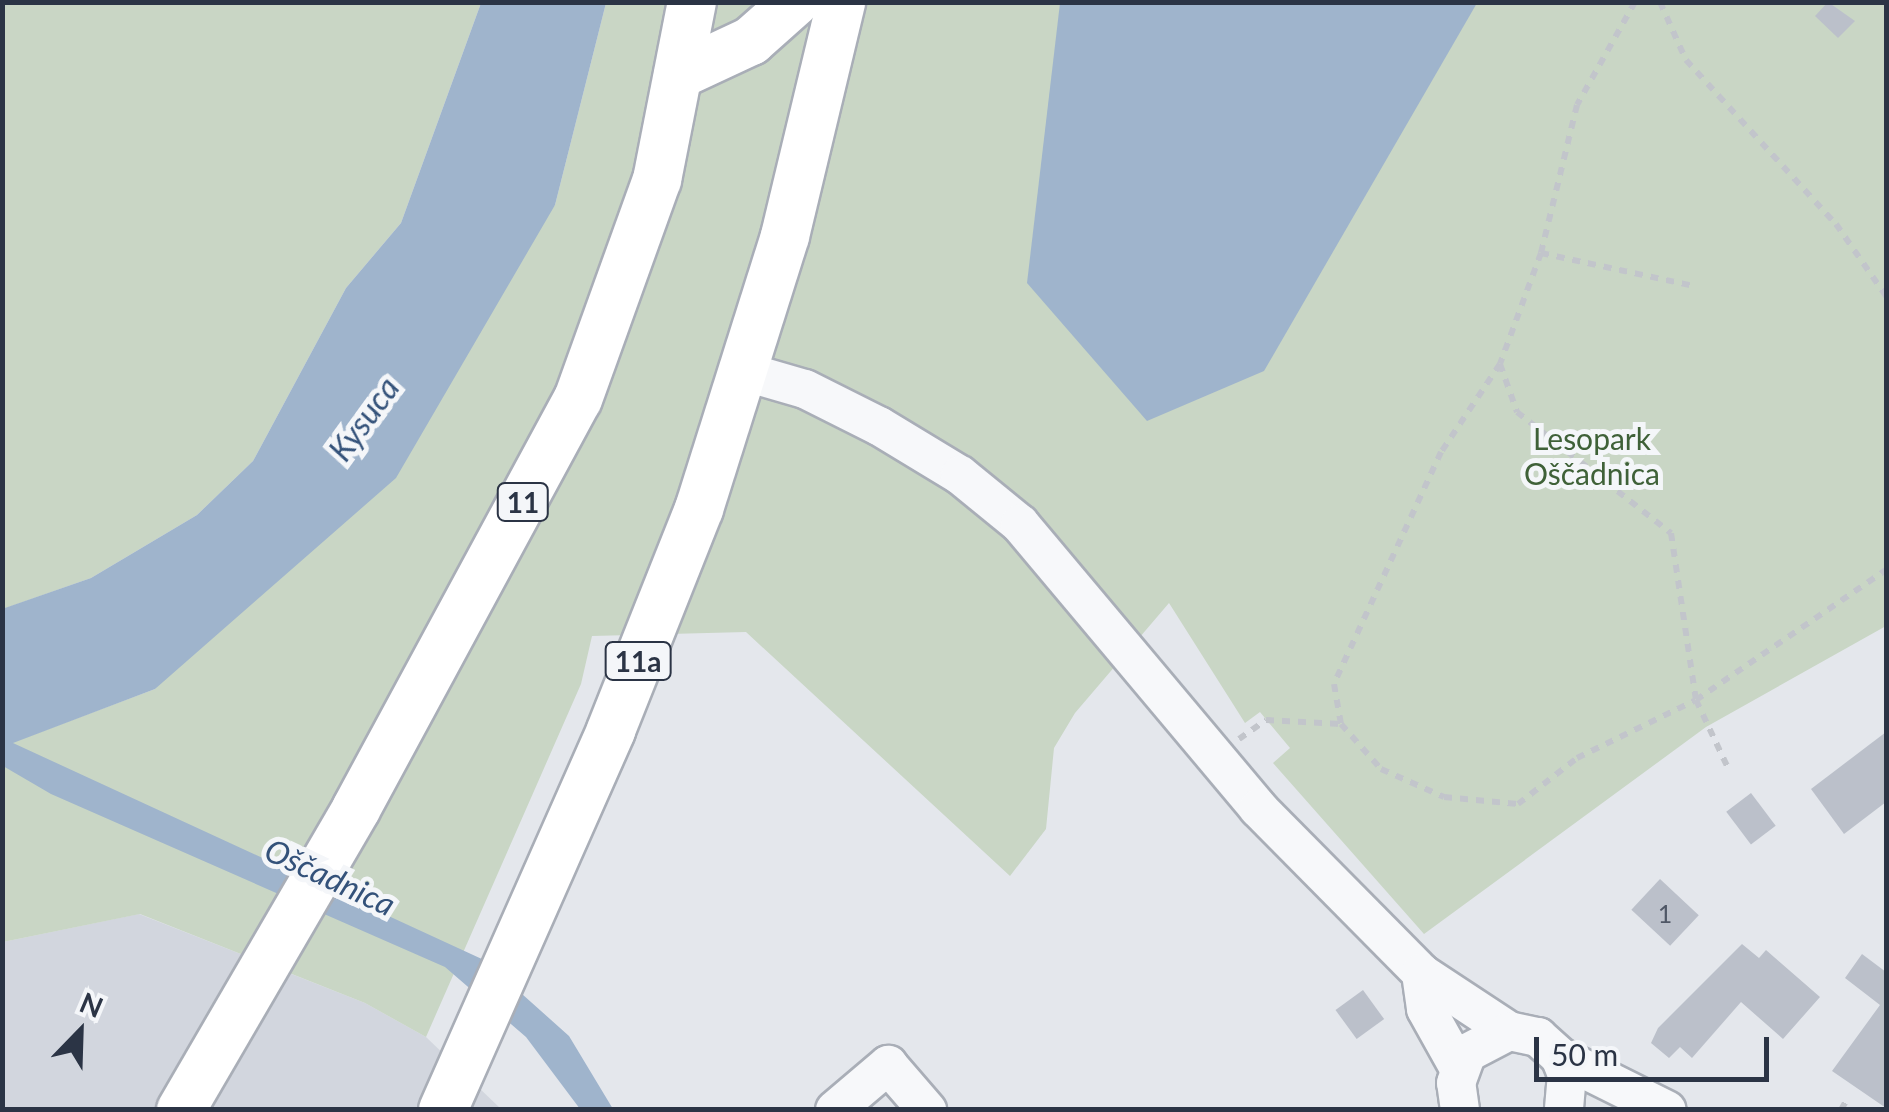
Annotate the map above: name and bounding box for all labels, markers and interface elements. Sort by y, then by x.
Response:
water label: Kysuca [321,370,407,468]
park label: Lesopark Oščadnica [1524,420,1660,490]
road number: 11 [496,479,550,525]
road number: 11a [603,638,673,684]
water label: Oščadnica [259,830,401,924]
house number: 1 [1658,898,1672,928]
north arrow [30,982,130,1082]
text: N [75,985,108,1024]
scale bar [1539,1017,1774,1079]
text: 50 m [1551,1036,1618,1072]

